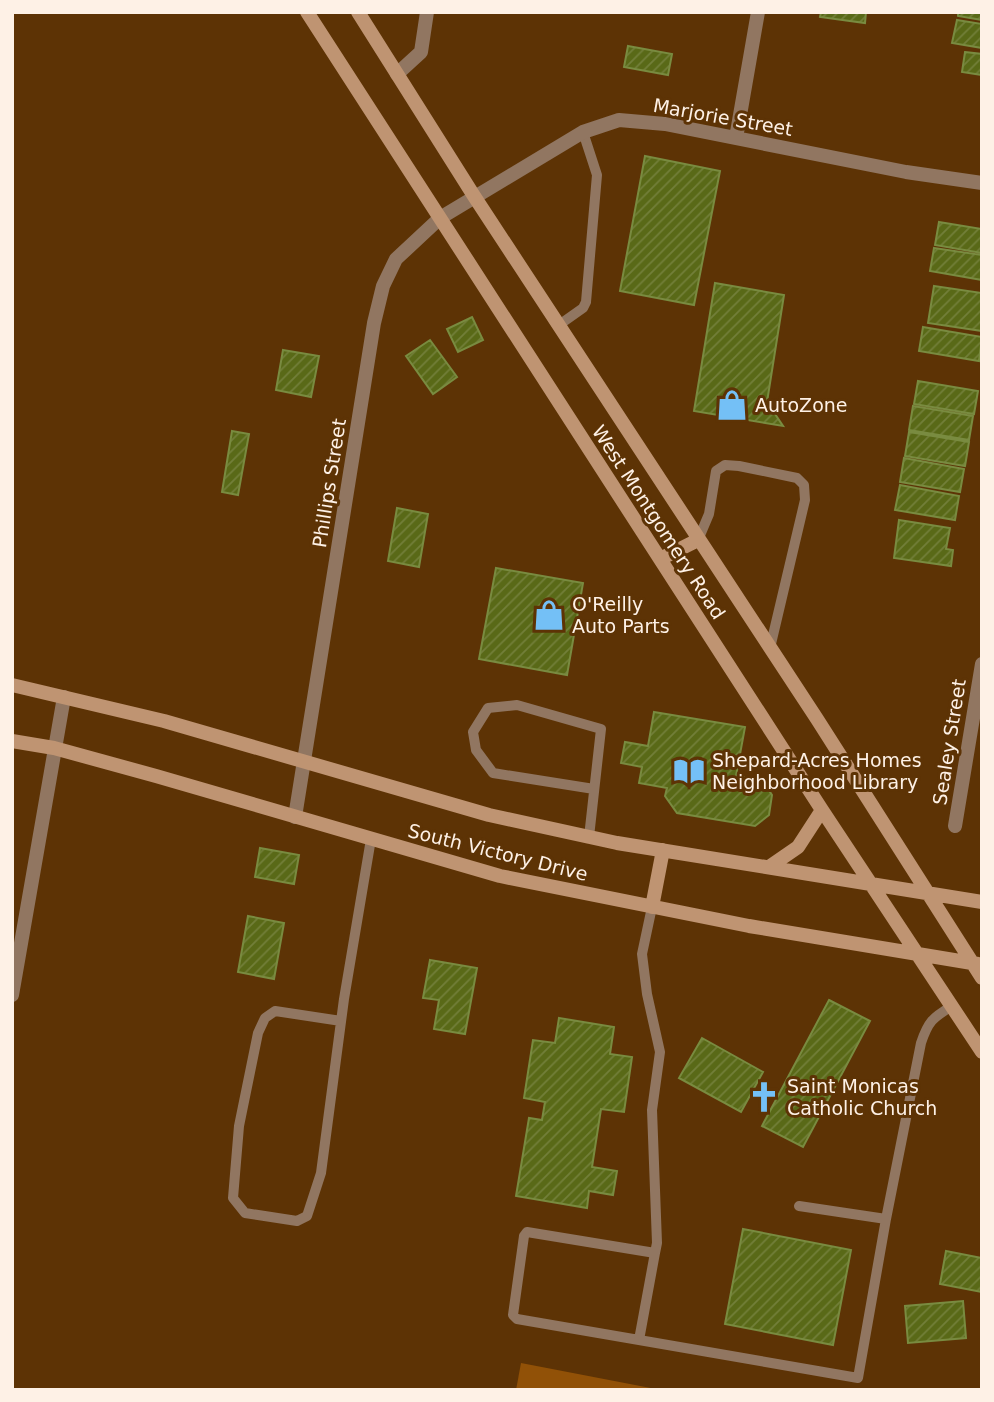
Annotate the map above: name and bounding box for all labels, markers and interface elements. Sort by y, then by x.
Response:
street label: Marjorie Street [652,94,794,140]
shop icon: AutoZone [715,388,749,422]
place label: AutoZone [755,394,848,416]
street label: Phillips Street [308,417,350,549]
street label: West Montgomery Road [588,421,730,623]
place label: O'Reilly Auto Parts [572,593,670,637]
shop icon: O'Reilly Auto Parts [532,598,566,632]
street label: Sealey Street [928,677,970,807]
place label: Shepard-Acres Homes Neighborhood Library [712,749,922,793]
library icon: Shepard-Acres Homes Neighborhood Library [672,754,706,788]
street label: South Victory Drive [406,819,590,885]
place label: Saint Monicas Catholic Church [787,1075,937,1119]
church icon: Saint Monicas Catholic Church [747,1080,781,1114]

